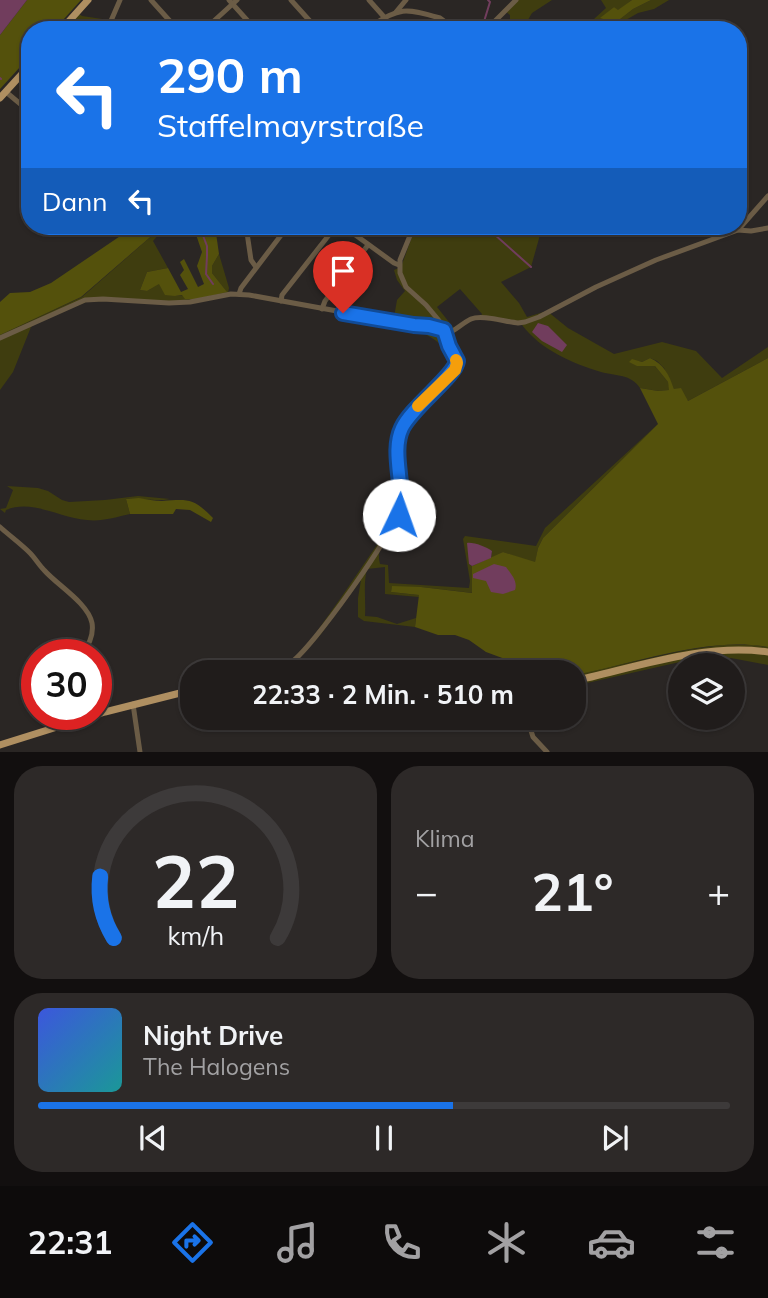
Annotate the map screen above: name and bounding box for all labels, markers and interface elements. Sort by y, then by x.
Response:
text: 290 m [157,44,303,105]
icon: left [42,49,133,140]
text: Staffelmayrstraße [157,105,424,145]
icon: left [122,182,160,220]
text: Dann [42,185,108,218]
pin [313,241,373,313]
icon: arrive [324,252,362,290]
position arrow [362,478,436,552]
speed limit sign: 30 [21,639,112,730]
map controls [668,653,745,730]
button: layers [668,653,745,730]
text: 22:33 · 2 Min. · 510 m [252,678,514,711]
text: Klima [415,824,475,853]
text: 22 [152,836,239,927]
text: 21° [531,859,614,924]
text: − [415,868,438,916]
text: + [707,868,730,916]
text: km/h [167,920,224,951]
text: Night Drive [143,1019,283,1052]
text: The Halogens [143,1052,290,1081]
icon: previous [134,1119,172,1157]
icon: pause [365,1119,403,1157]
icon: next [596,1119,634,1157]
icon: directions [168,1218,217,1267]
icon: music [273,1218,322,1267]
icon: phone [377,1218,426,1267]
icon: climate [482,1218,531,1267]
icon: car [587,1218,636,1267]
icon: filters [691,1218,740,1267]
text: 22:31 [28,1222,113,1262]

